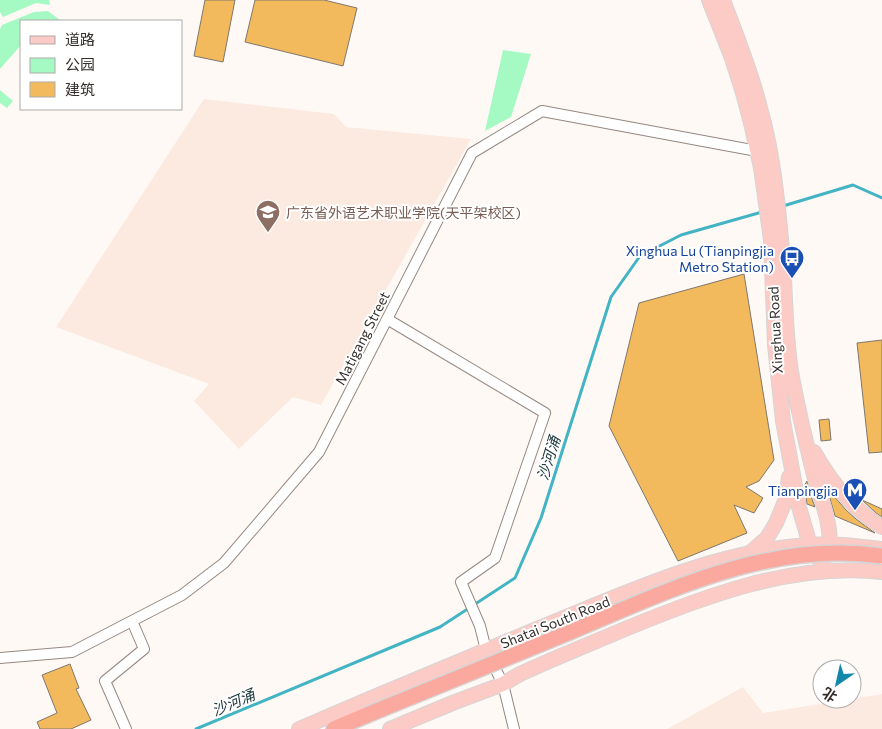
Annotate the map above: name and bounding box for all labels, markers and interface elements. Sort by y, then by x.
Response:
legend [20,20,182,110]
text: 道路 [65,30,95,48]
text: 公园 [65,55,95,73]
text: 建筑 [65,80,95,98]
school or university icon: 广东省外语艺术职业学院(天平架校区) [255,199,281,233]
place label: 广东省外语艺术职业学院(天平架校区) [286,204,521,221]
place label: Xinghua Lu (Tianpingjia Metro Station) [626,242,774,275]
bus stop icon: Xinghua Lu (Tianpingjia Metro Station) [779,245,805,279]
street label: Xinghua Road [764,286,786,374]
street label: Matigang Street [331,288,393,388]
water label: 沙河涌 [533,432,564,482]
metro station icon: Tianpingjia [842,477,868,511]
place label: Tianpingjia [768,482,838,499]
street label: Shatai South Road [498,592,612,652]
north arrow [812,659,862,709]
water label: 沙河涌 [209,684,259,719]
text: 北 [819,684,840,706]

